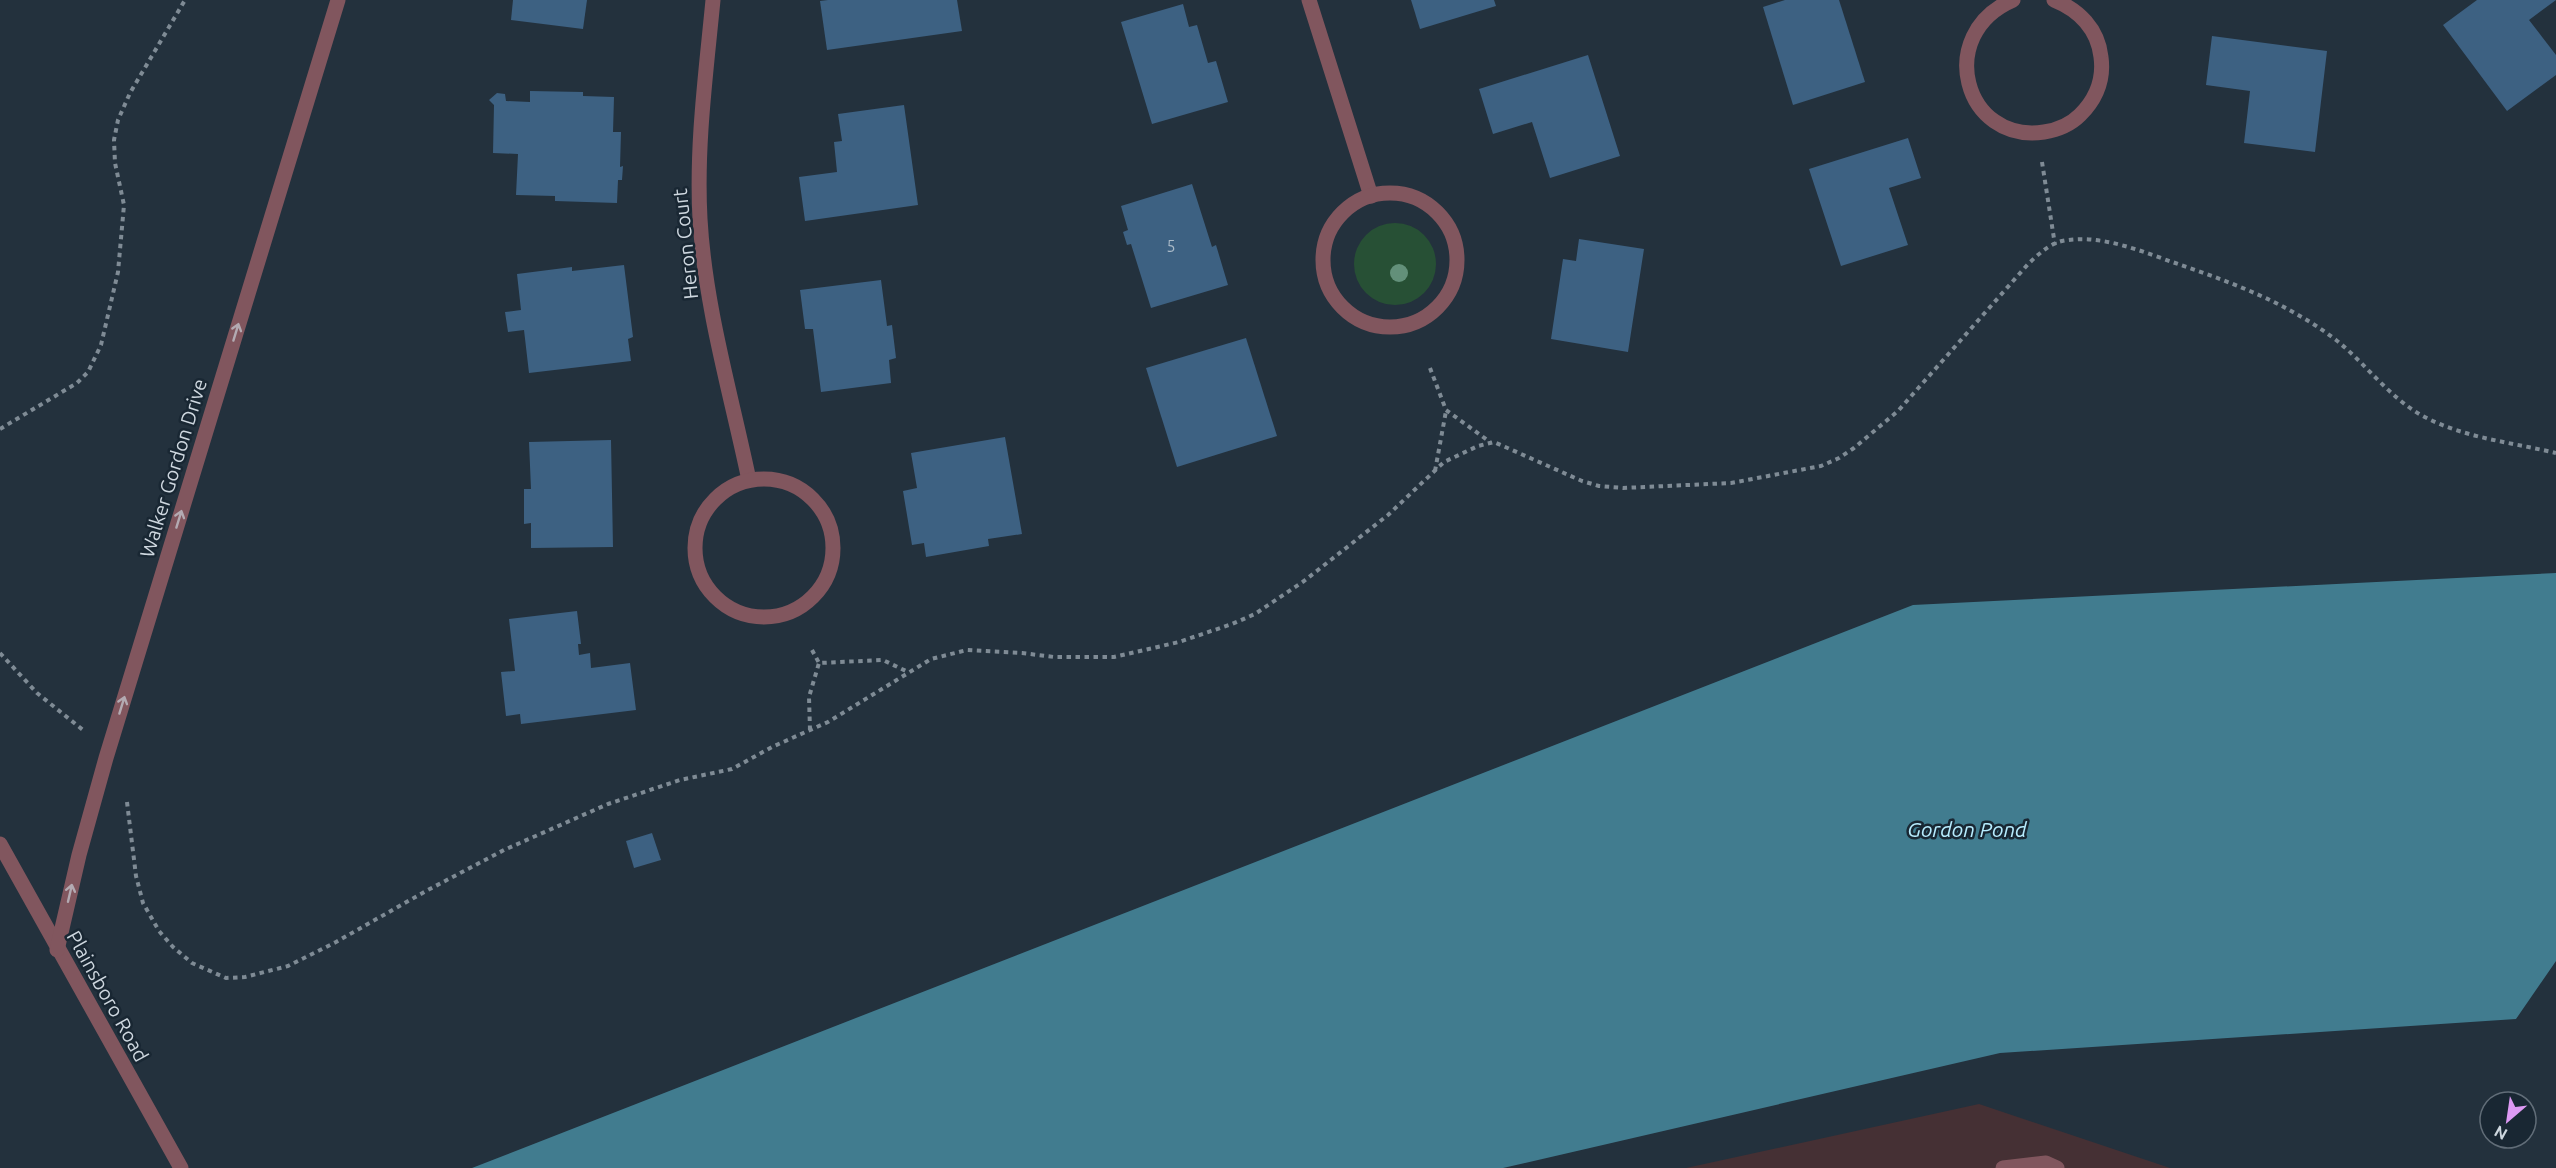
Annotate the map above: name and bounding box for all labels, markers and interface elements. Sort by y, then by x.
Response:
street label: Heron Court [668,187,702,300]
house number: 5 [1166,237,1176,255]
one-way arrow [231,323,242,342]
street label: Walker Gordon Drive [135,376,211,560]
one-way arrow [174,509,185,528]
one-way arrow [117,696,128,715]
water label: Gordon Pond [1907,817,2028,841]
one-way arrow [65,884,76,903]
street label: Plainsboro Road [63,927,153,1065]
north arrow [2478,1090,2538,1150]
text: N [2491,1122,2510,1144]

